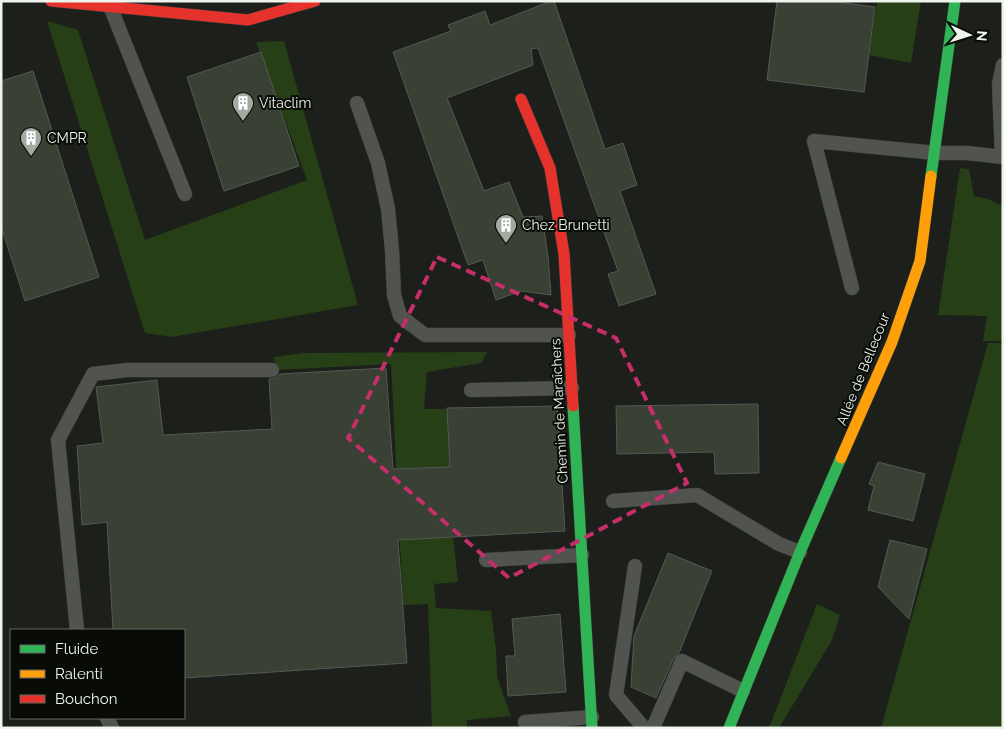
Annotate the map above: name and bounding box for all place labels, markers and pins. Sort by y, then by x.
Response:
building icon: Vitaclim [231,91,255,122]
place label: Vitaclim [259,95,311,111]
building icon: CMPR [19,126,43,157]
place label: CMPR [47,130,87,146]
building icon: Chez Brunetti [494,213,518,244]
place label: Chez Brunetti [522,217,610,233]

